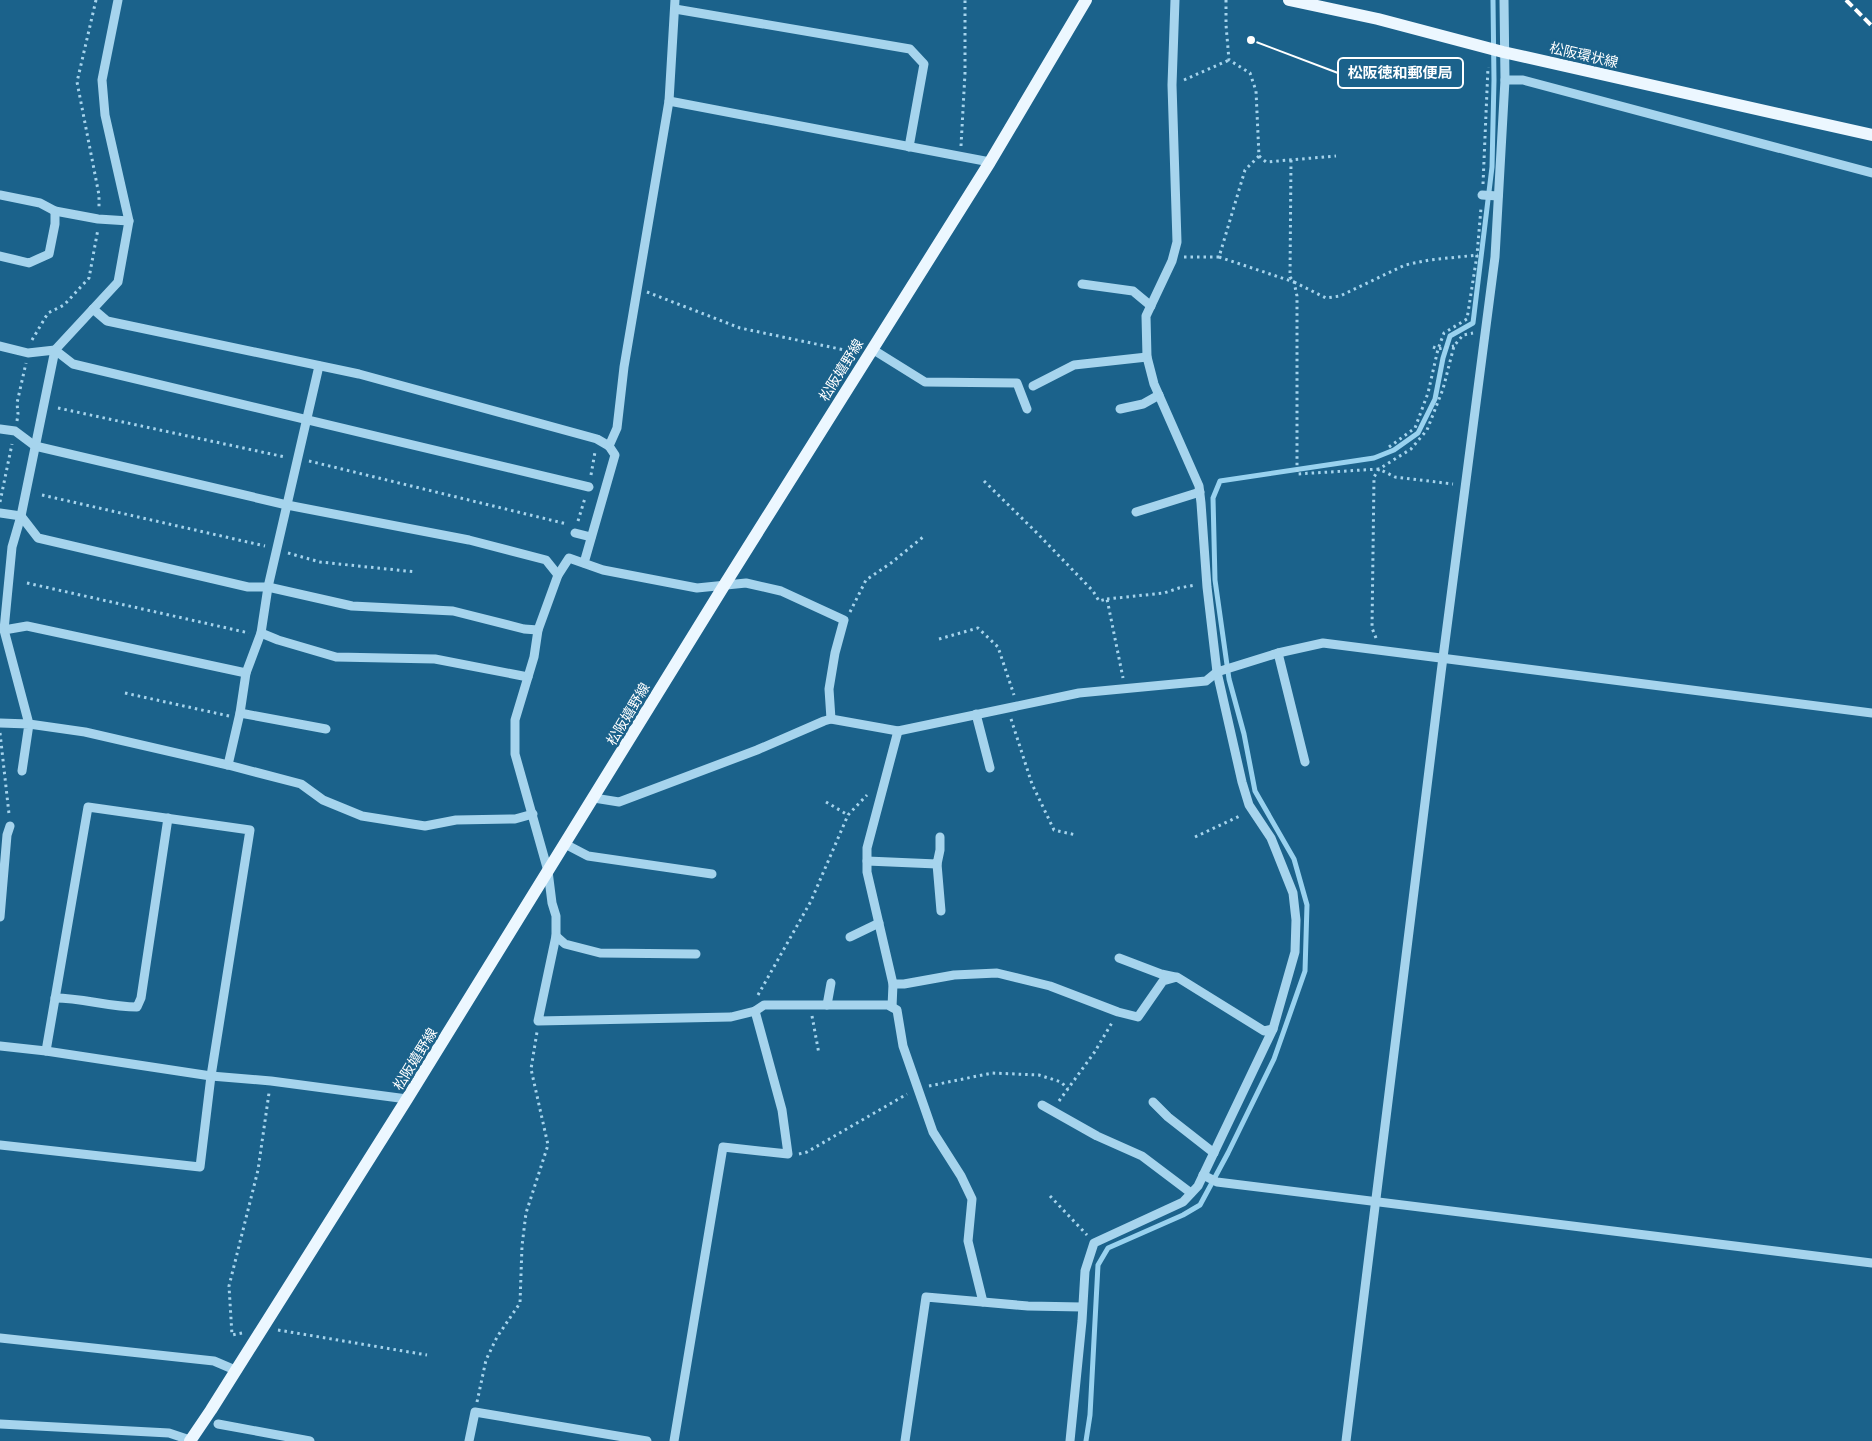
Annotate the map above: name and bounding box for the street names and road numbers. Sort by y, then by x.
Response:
street label: 松阪環状線 [1548,38,1620,72]
street label: 松阪嬉野線 [815,336,867,404]
street label: 松阪嬉野線 [602,679,654,749]
street label: 松阪嬉野線 [389,1025,441,1093]

